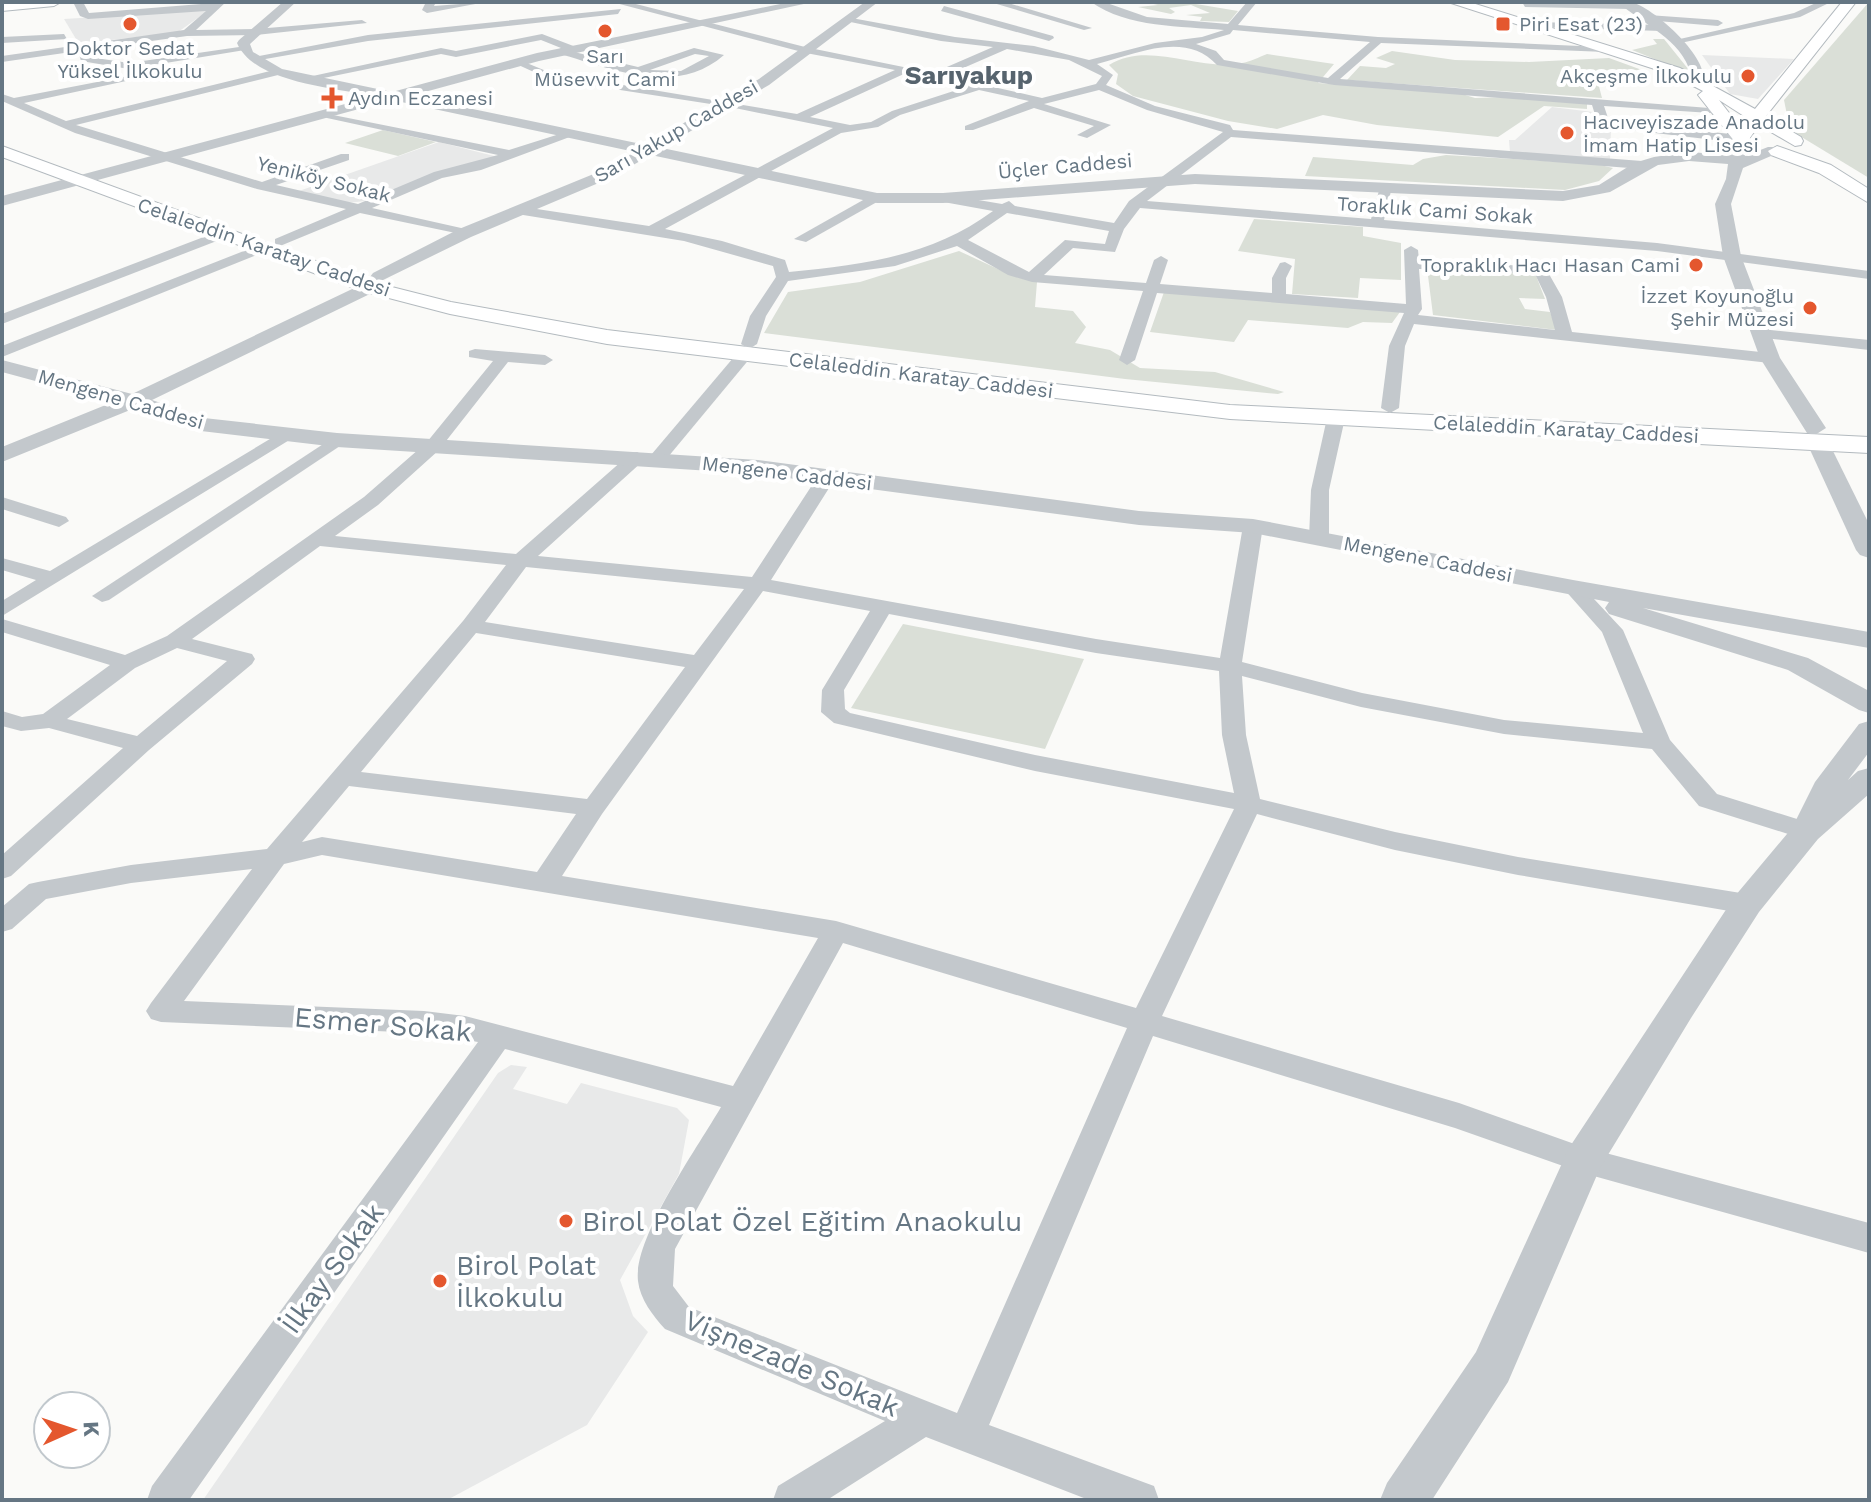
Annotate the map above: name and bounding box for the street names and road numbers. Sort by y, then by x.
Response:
street label: Sarı Yakup Caddesi [590,74,762,188]
street label: Üçler Caddesi [997,148,1133,184]
street label: Yeniköy Sokak [255,151,393,207]
street label: Toraklık Cami Sokak [1336,191,1534,229]
street label: Celaleddin Karatay Caddesi [134,192,394,302]
street label: Celaleddin Karatay Caddesi [787,347,1055,403]
street label: Mengene Caddesi [35,364,207,434]
street label: Celaleddin Karatay Caddesi [1432,410,1700,448]
street label: Mengene Caddesi [701,451,873,495]
street label: Mengene Caddesi [1342,531,1514,587]
street label: Esmer Sokak [293,1000,473,1049]
street label: İlkay Sokak [274,1197,391,1340]
street label: Vişnezade Sokak [680,1303,904,1424]

